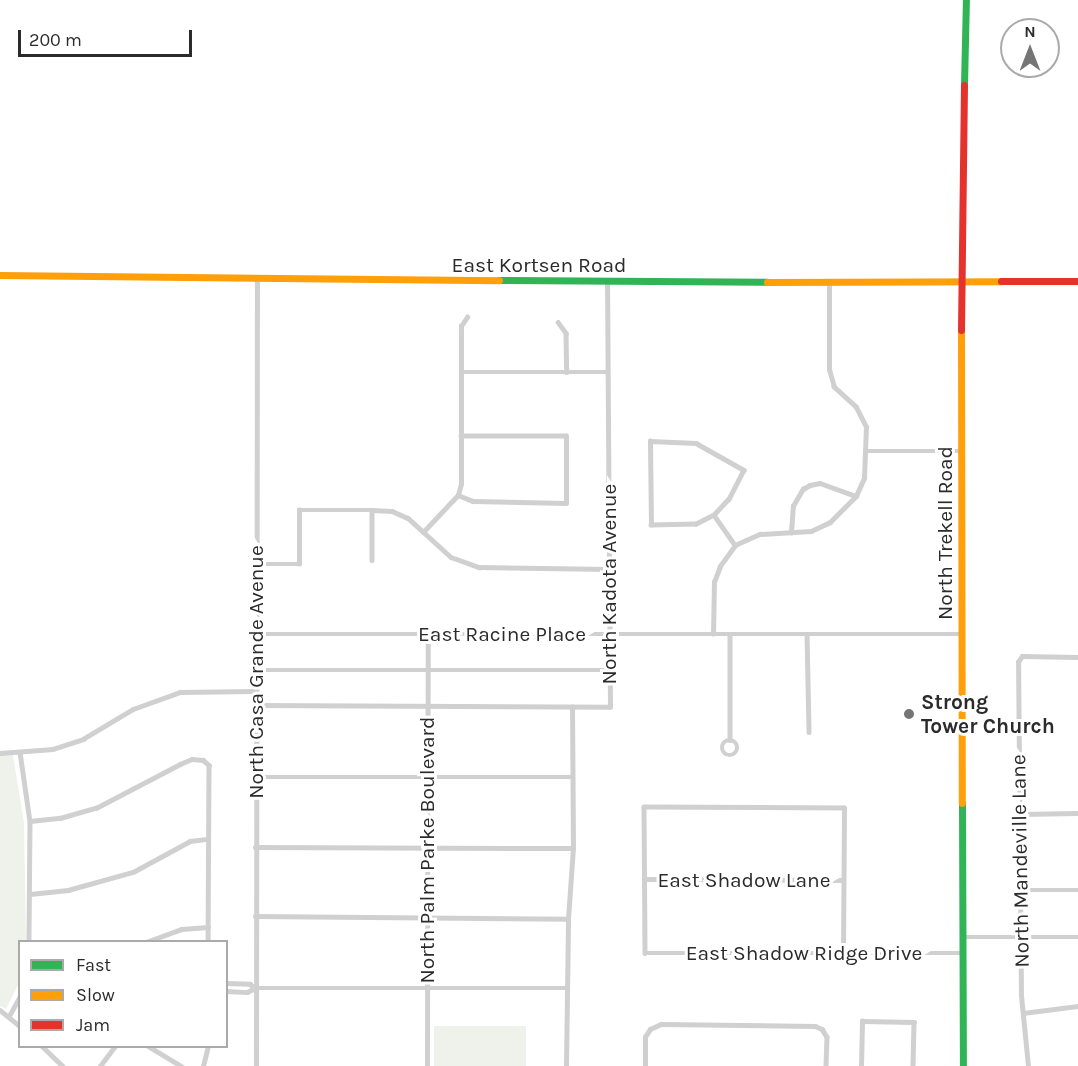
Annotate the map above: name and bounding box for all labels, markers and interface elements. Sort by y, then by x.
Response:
scale bar [21,18,195,56]
north arrow [1000,18,1060,78]
text: N [1024,22,1036,41]
text: 200 m [29,29,82,51]
street label: East Kortsen Road [452,252,626,278]
street label: North Trekell Road [932,446,958,620]
street label: North Kadota Avenue [596,484,622,684]
street label: North Casa Grande Avenue [243,545,269,799]
street label: East Racine Place [418,621,586,647]
place label: Strong Tower Church [921,689,1055,739]
marker: Strong Tower Church [902,707,916,721]
street label: North Palm Parke Boulevard [414,716,440,984]
street label: North Mandeville Lane [1006,754,1034,968]
street label: East Shadow Lane [657,867,831,893]
legend [18,940,228,1048]
street label: East Shadow Ridge Drive [686,940,922,966]
text: Fast [76,954,111,976]
text: Slow [76,984,115,1006]
text: Jam [76,1014,110,1036]

